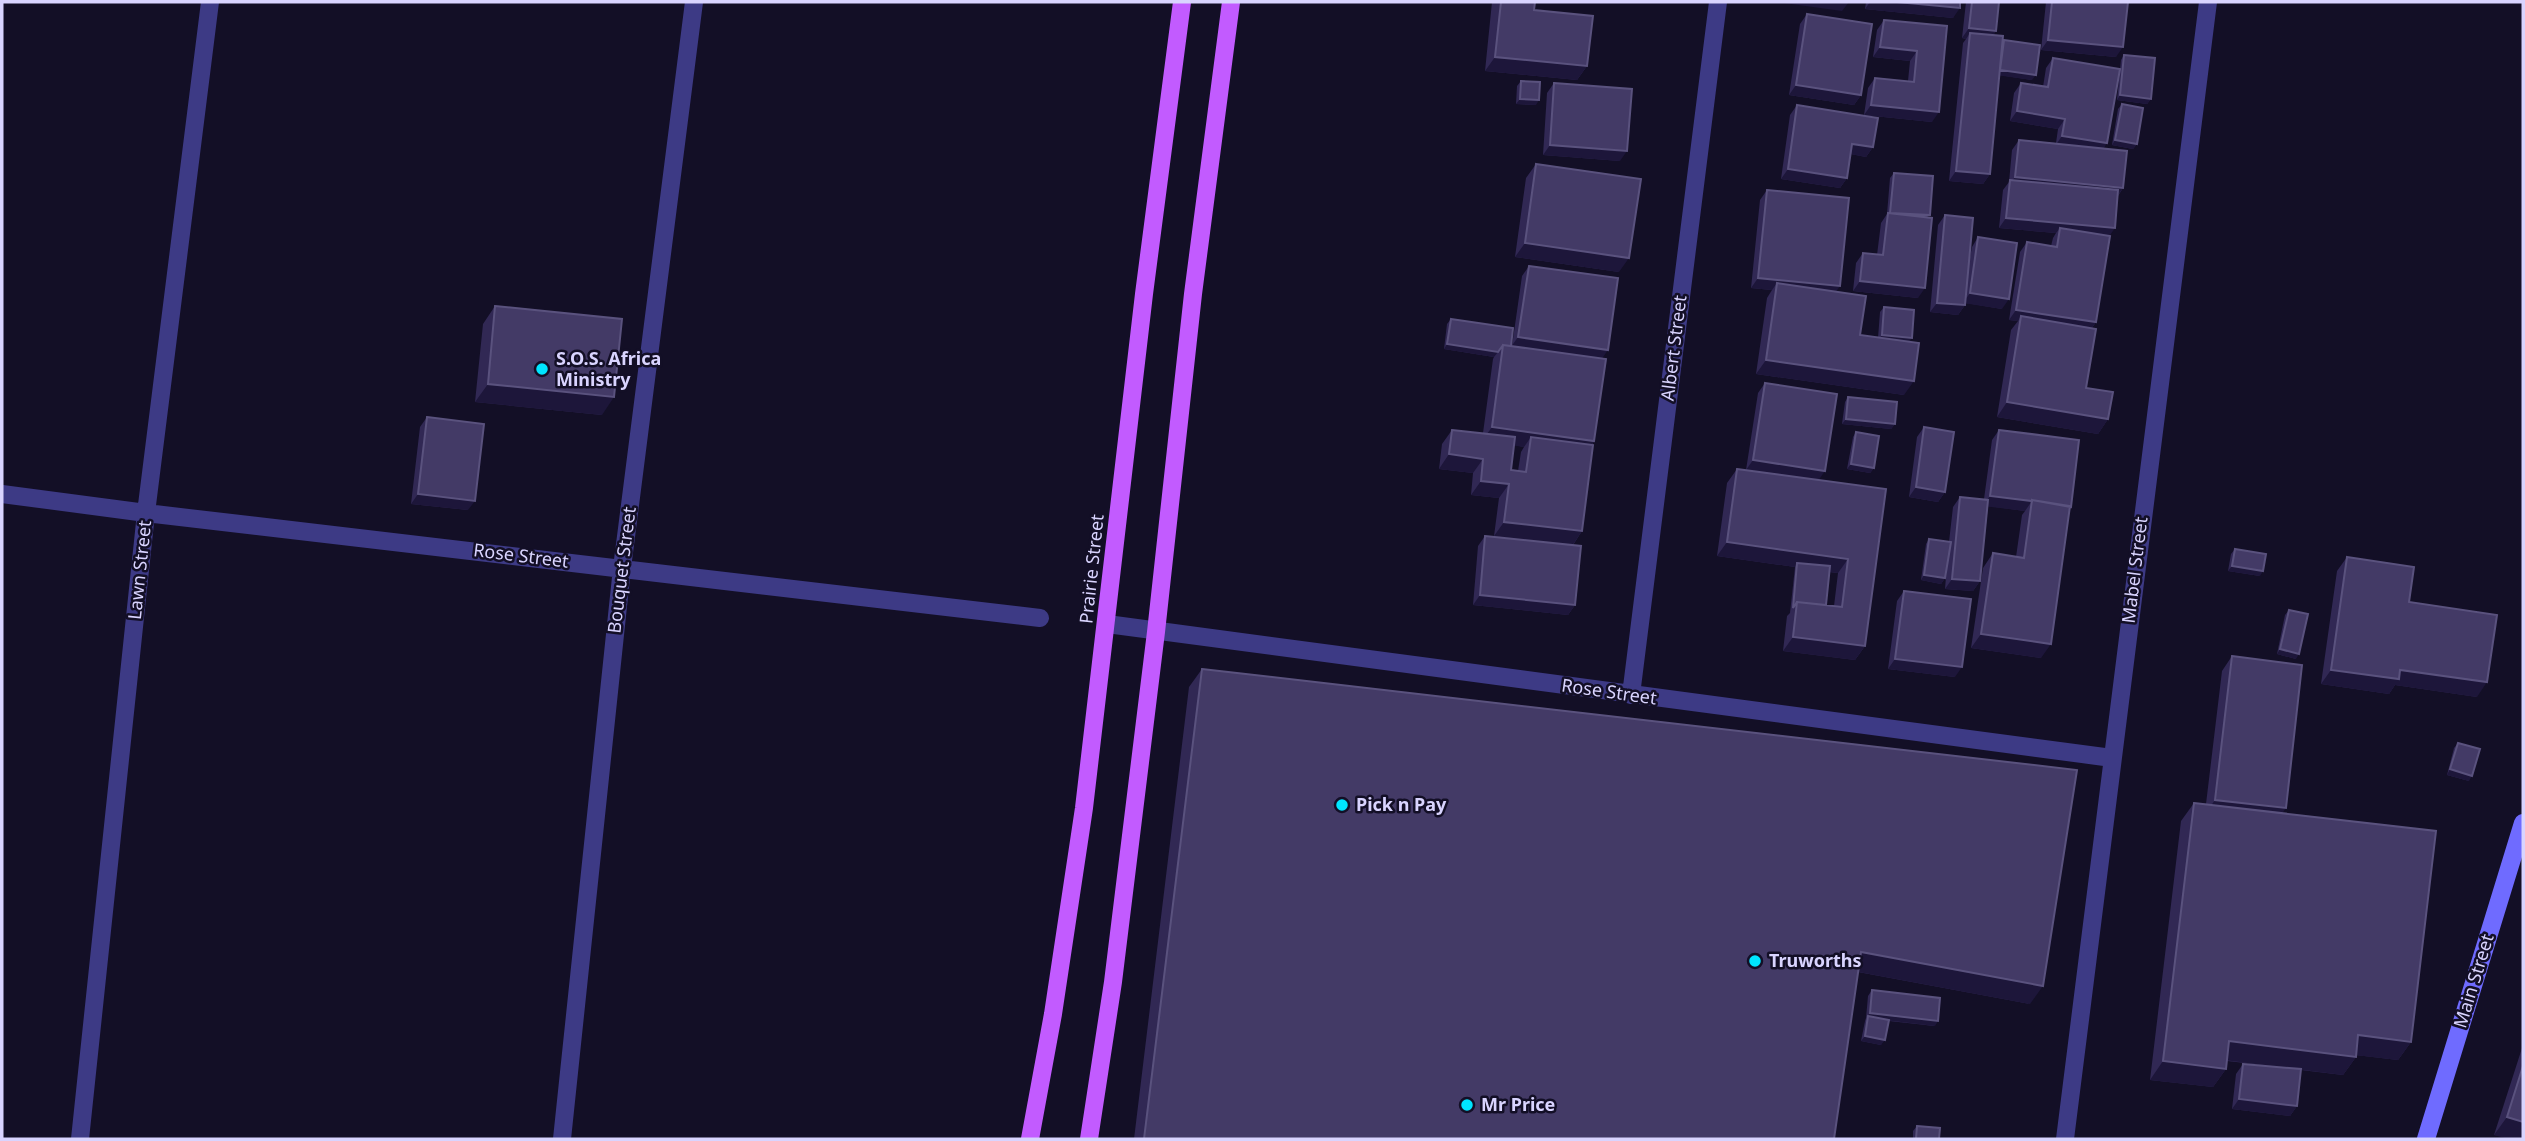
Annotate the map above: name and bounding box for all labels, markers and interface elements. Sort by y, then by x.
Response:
street label: Albert Street [1655,293,1691,402]
place label: S.O.S. Africa Ministry [556,346,661,391]
marker: S.O.S. Africa Ministry [534,361,550,377]
street label: Bouquet Street [601,505,641,635]
street label: Prairie Street [1073,513,1109,625]
street label: Mabel Street [2116,515,2153,625]
street label: Lawn Street [122,519,156,621]
street label: Rose Street [472,537,571,573]
street label: Rose Street [1560,672,1659,710]
place label: Pick n Pay [1356,792,1447,816]
marker: Pick n Pay [1334,797,1350,813]
street label: Main Street [2447,930,2499,1031]
place label: Truworths [1769,948,1861,972]
marker: Truworths [1747,953,1763,969]
place label: Mr Price [1481,1092,1555,1116]
marker: Mr Price [1459,1097,1475,1113]

